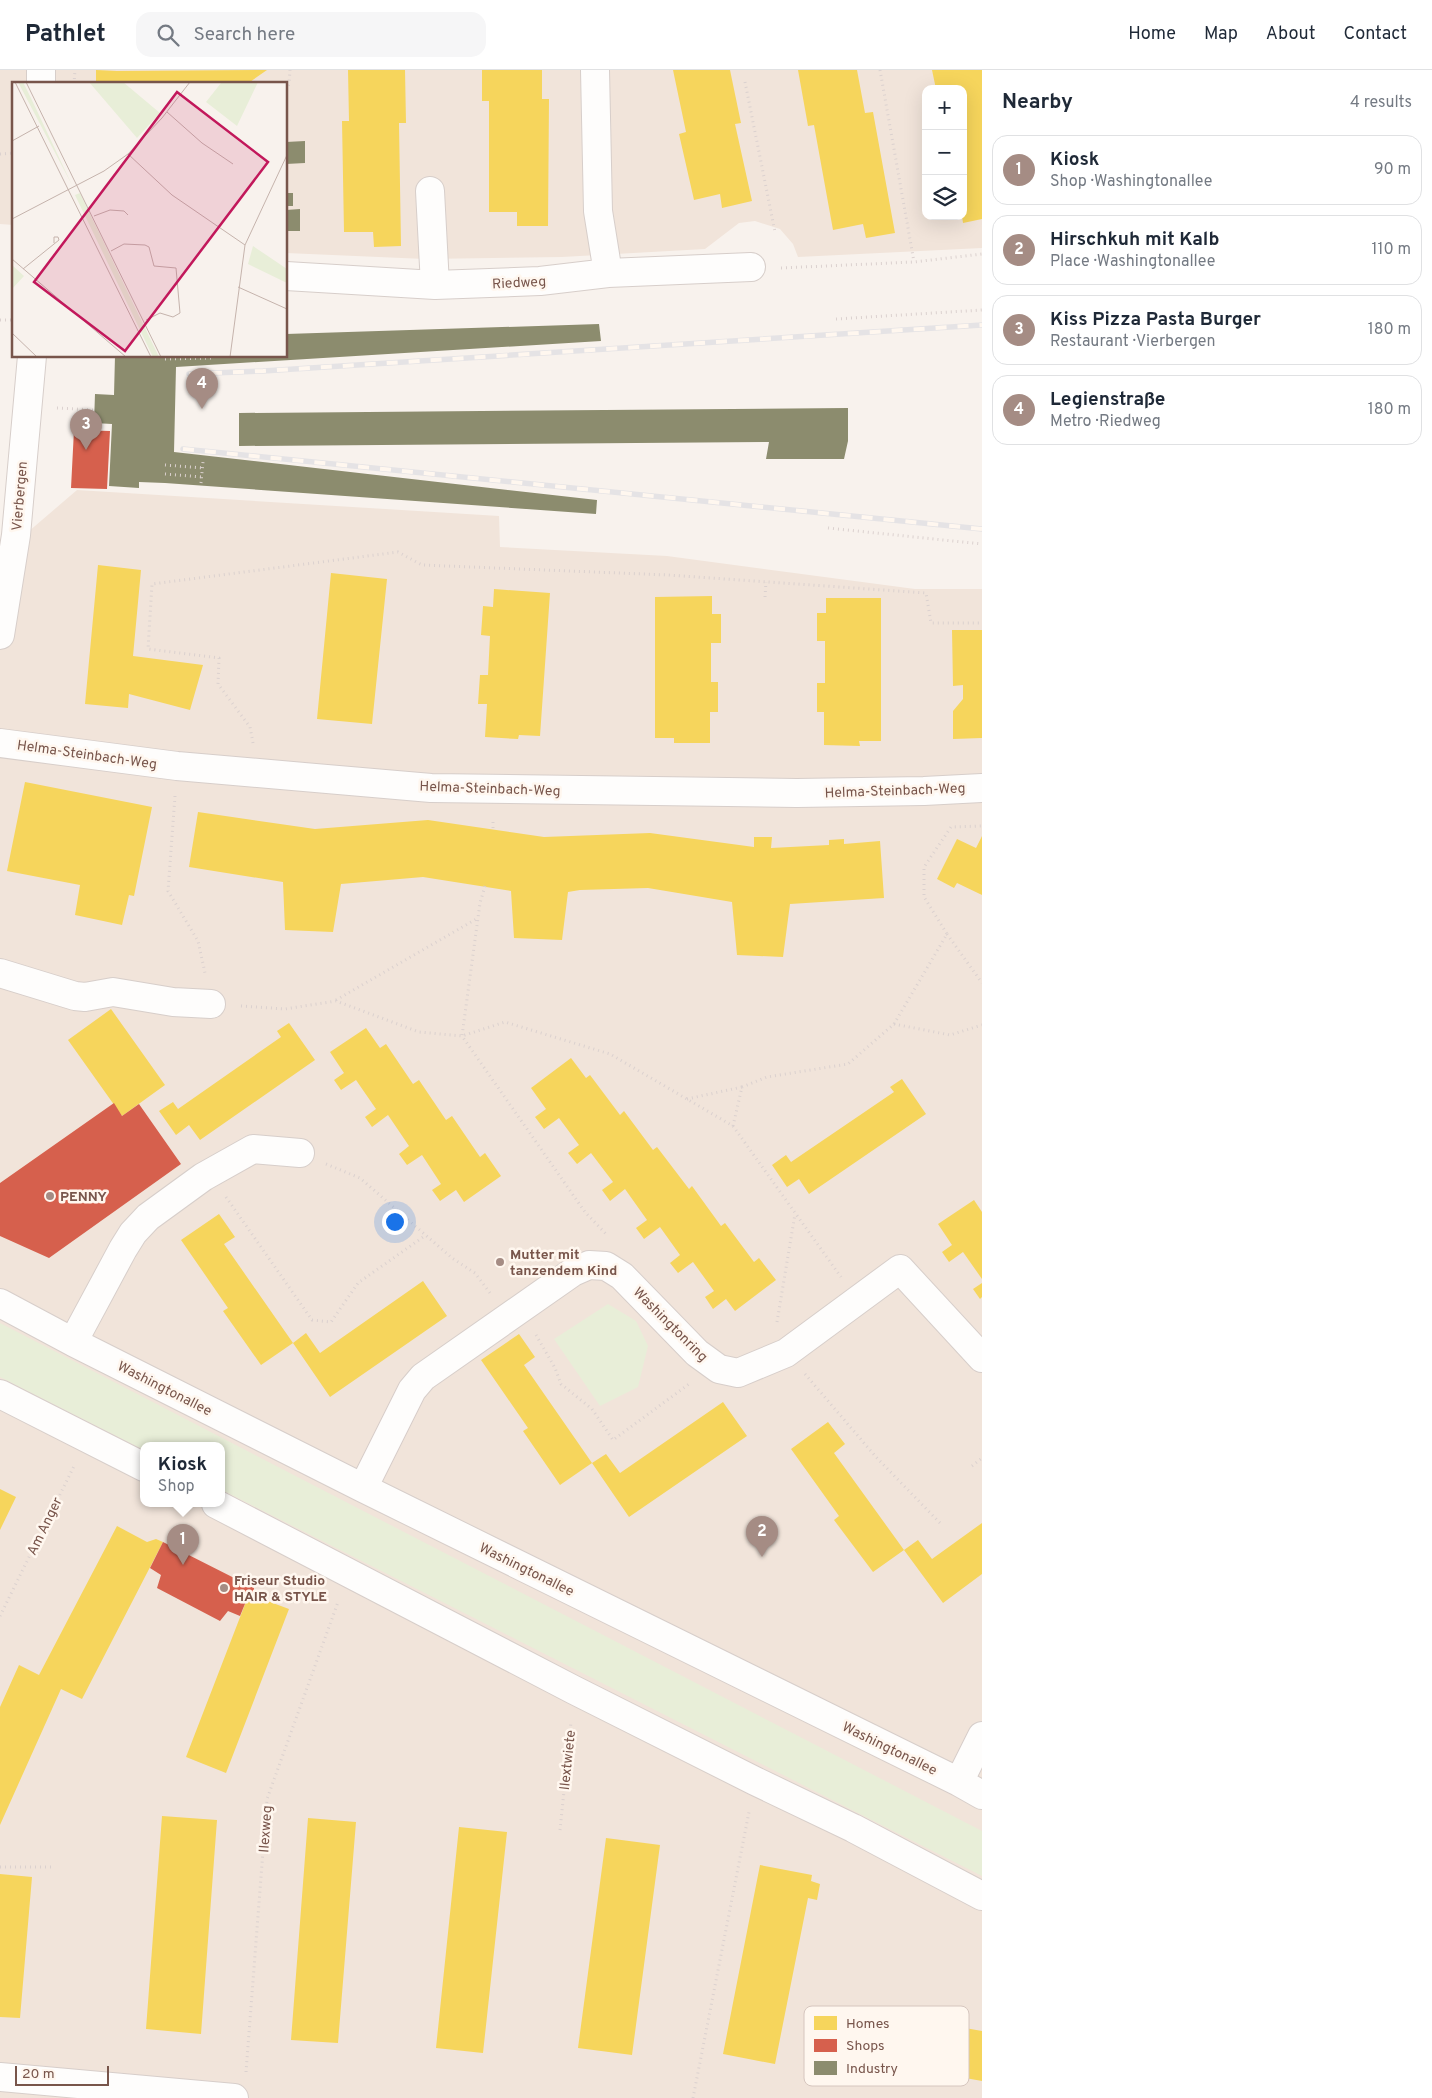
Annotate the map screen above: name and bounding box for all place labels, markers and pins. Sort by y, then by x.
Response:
pin: 4 [186,368,218,409]
pin: 3 [70,409,102,450]
place label: PENNY [60,1189,107,1206]
marker: PENNY [44,1190,56,1202]
place label: Mutter mit tanzendem Kind [510,1247,617,1280]
marker: Mutter mit tanzendem Kind [494,1256,506,1268]
pin: 2 [746,1516,778,1557]
pin: 1 [167,1524,199,1565]
place label: Friseur Studio HAIR & STYLE [234,1573,327,1606]
marker: Friseur Studio HAIR & STYLE [218,1582,230,1594]

